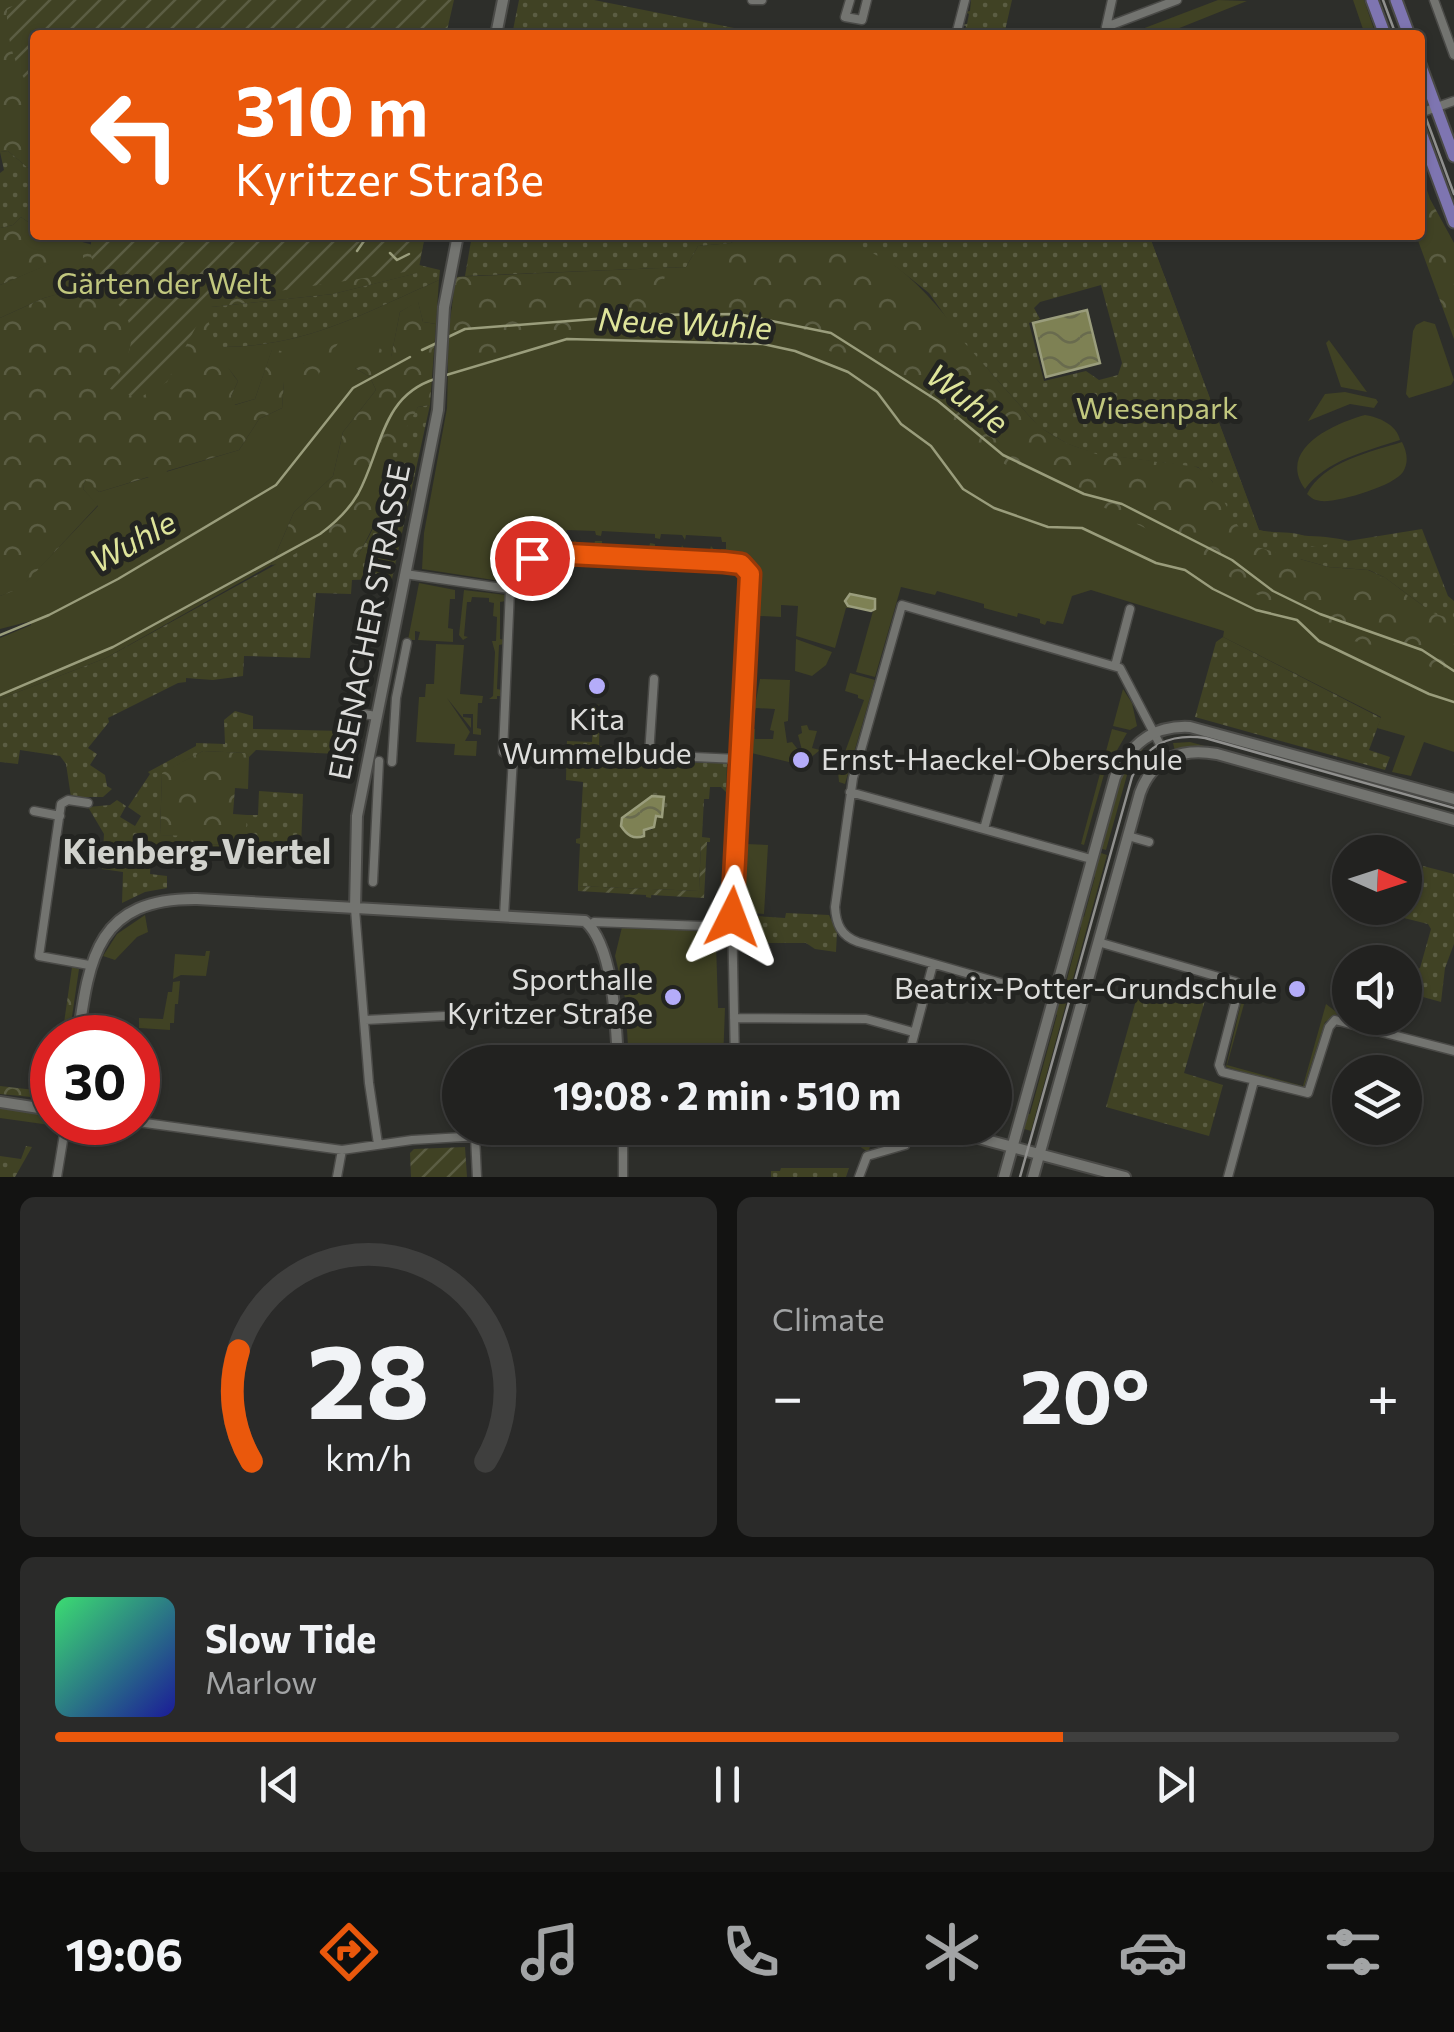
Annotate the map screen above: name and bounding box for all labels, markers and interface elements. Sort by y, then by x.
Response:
text: 310 m [235,65,428,150]
icon: left [70,70,200,200]
text: Kyritzer Straße [235,150,544,205]
park label: Gärten der Welt [56,263,272,300]
water label: Neue Wuhle [597,297,773,347]
water label: Wuhle [919,354,1017,441]
park label: Wiesenpark [1076,388,1238,425]
street label: EISENACHER STRASSE [319,460,416,783]
water label: Wuhle [82,500,182,580]
pin [490,516,575,601]
icon: arrive [505,531,560,586]
marker: Kita Wummelbude [586,675,608,697]
place label: Kita Wummelbude [502,699,692,770]
place label: Ernst-Haeckel-Oberschule [821,739,1182,776]
marker: Ernst-Haeckel-Oberschule [790,749,812,771]
district label: Kienberg-Viertel [63,828,331,871]
north arrow [1332,835,1422,925]
map controls [1332,835,1422,1145]
position arrow [680,865,784,969]
button: sound [1332,945,1422,1035]
place label: Sporthalle Kyritzer Straße [447,959,653,1030]
place label: Beatrix-Potter-Grundschule [894,968,1277,1005]
marker: Beatrix-Potter-Grundschule [1286,978,1308,1000]
marker: Sporthalle Kyritzer Straße [662,986,684,1008]
speed limit sign: 30 [30,1015,160,1145]
button: layers [1332,1055,1422,1145]
text: 19:08 · 2 min · 510 m [553,1071,901,1118]
text: Climate [772,1298,885,1338]
text: 28 [307,1313,430,1440]
text: 20° [1020,1348,1150,1439]
text: − [772,1361,803,1428]
text: + [1367,1361,1399,1428]
text: km/h [325,1435,412,1478]
text: Slow Tide [205,1614,376,1661]
text: Marlow [205,1661,317,1701]
icon: previous [252,1757,307,1812]
icon: pause [700,1757,755,1812]
icon: next [1148,1757,1203,1812]
icon: directions [314,1917,384,1987]
icon: music [515,1917,585,1987]
icon: phone [716,1917,786,1987]
icon: climate [917,1917,987,1987]
icon: car [1118,1917,1188,1987]
icon: filters [1318,1917,1388,1987]
text: 19:06 [65,1925,183,1980]

